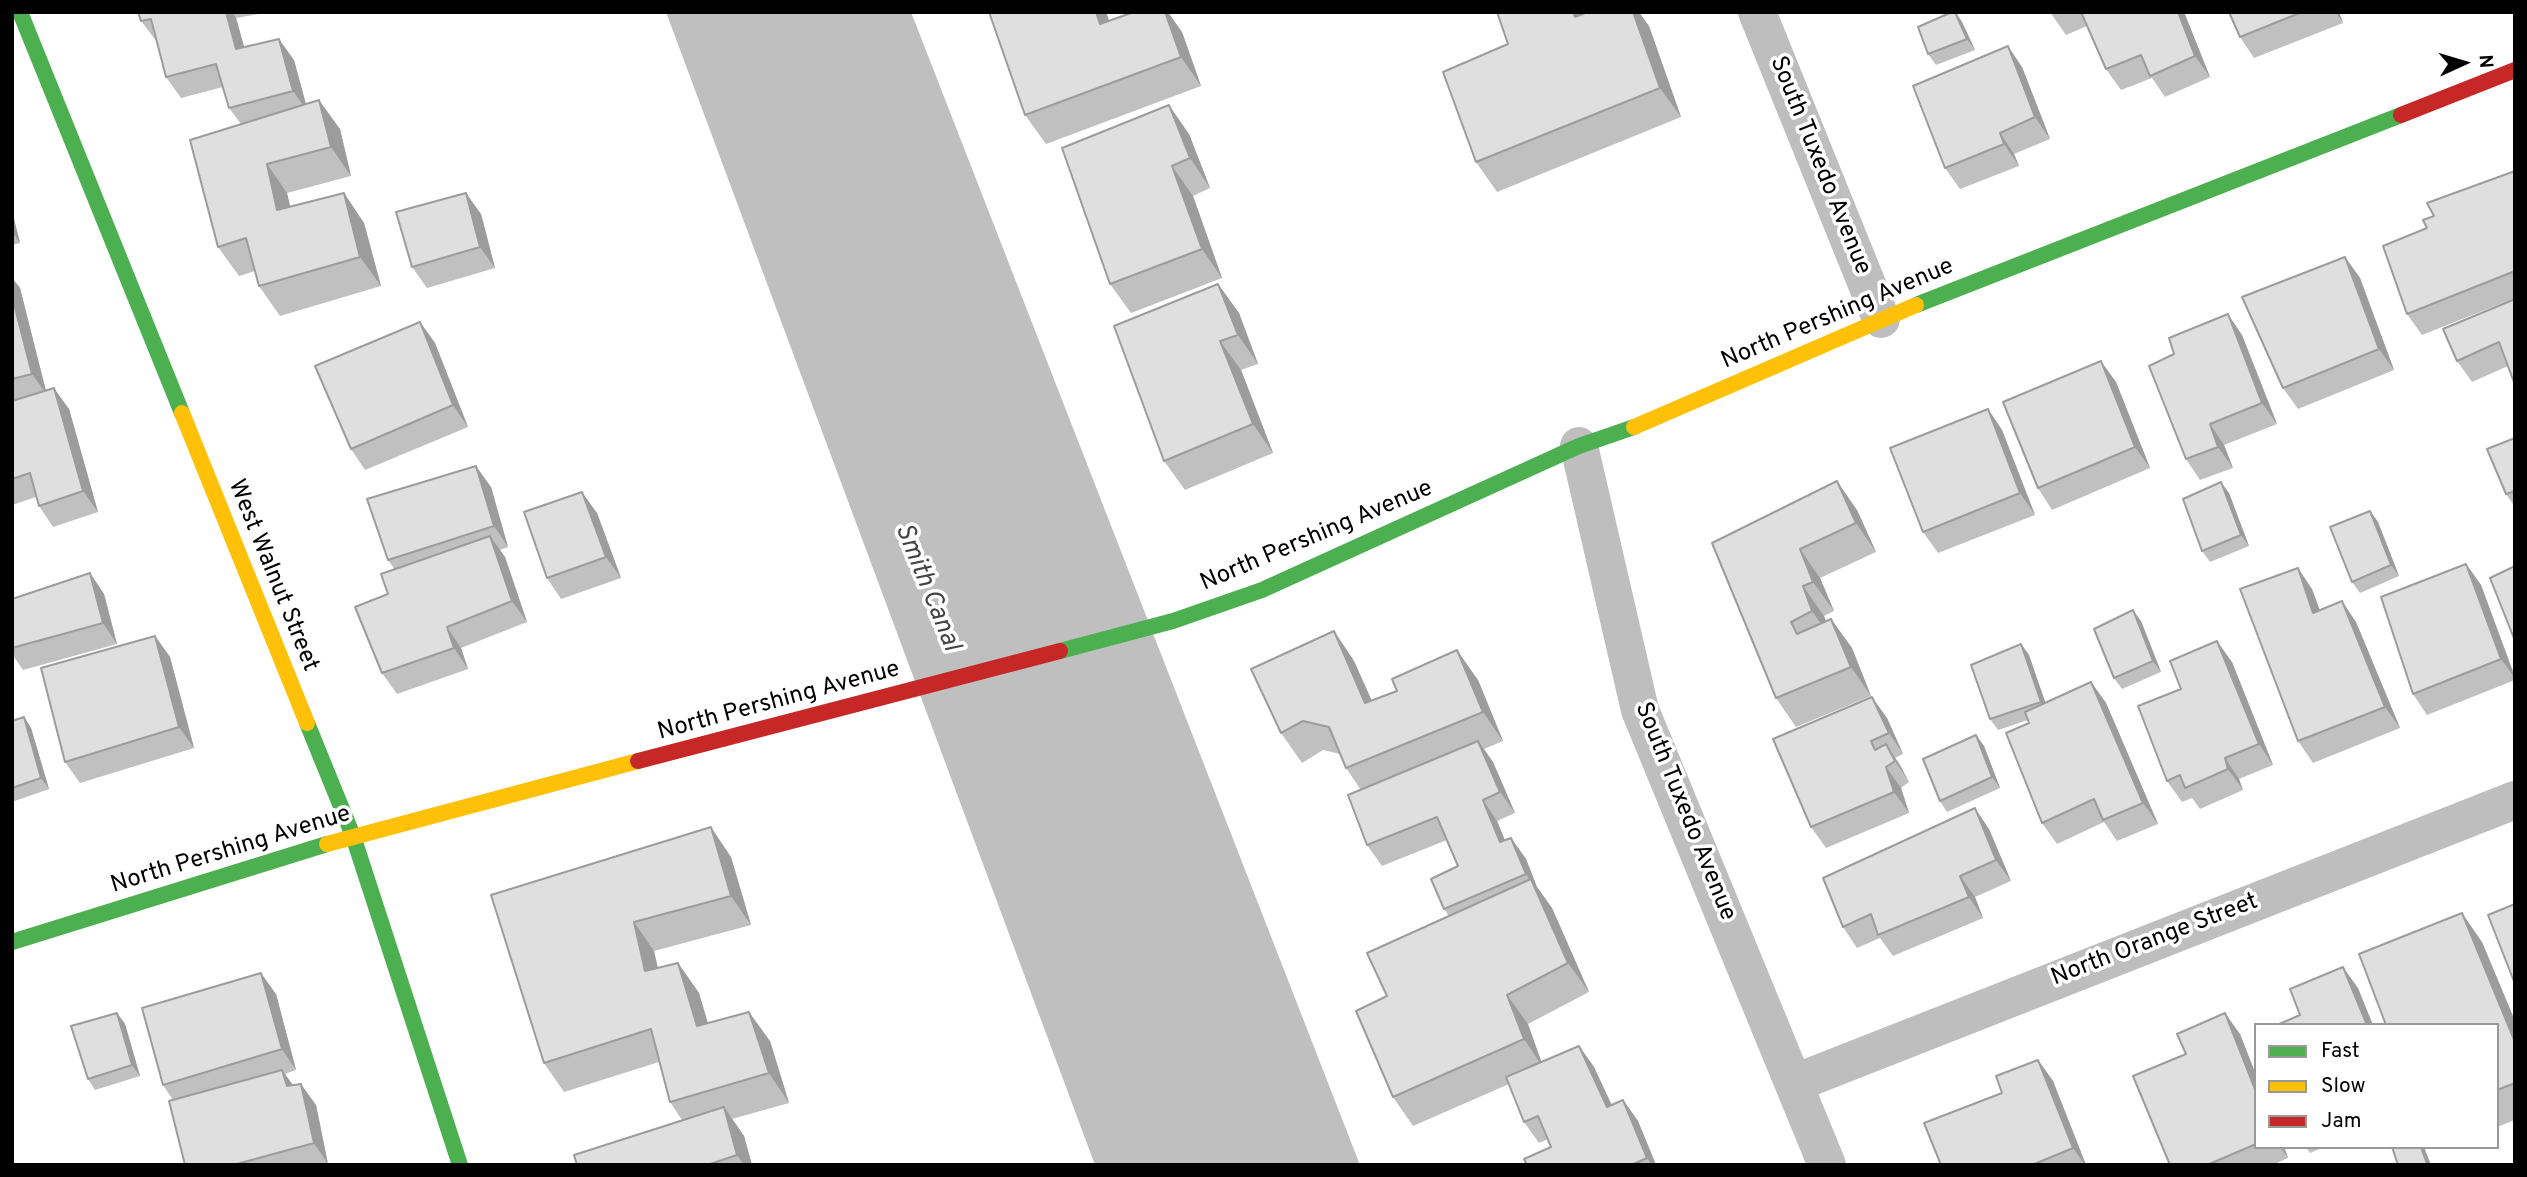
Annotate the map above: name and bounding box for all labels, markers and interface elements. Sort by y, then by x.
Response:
north arrow [2429,28,2499,98]
street label: South Tuxedo Avenue [1762,53,1876,279]
text: N [2473,54,2497,69]
street label: North Pershing Avenue [1718,253,1958,377]
street label: North Pershing Avenue [1197,475,1437,599]
street label: West Walnut Street [220,476,324,676]
water label: Smith Canal [886,520,966,656]
street label: North Pershing Avenue [655,656,903,748]
street label: South Tuxedo Avenue [1627,699,1741,925]
street label: North Pershing Avenue [108,801,354,901]
street label: North Orange Street [2048,888,2262,994]
legend [2254,1023,2499,1149]
text: Fast [2321,1038,2360,1065]
text: Slow [2321,1073,2366,1100]
text: Jam [2321,1108,2362,1135]

